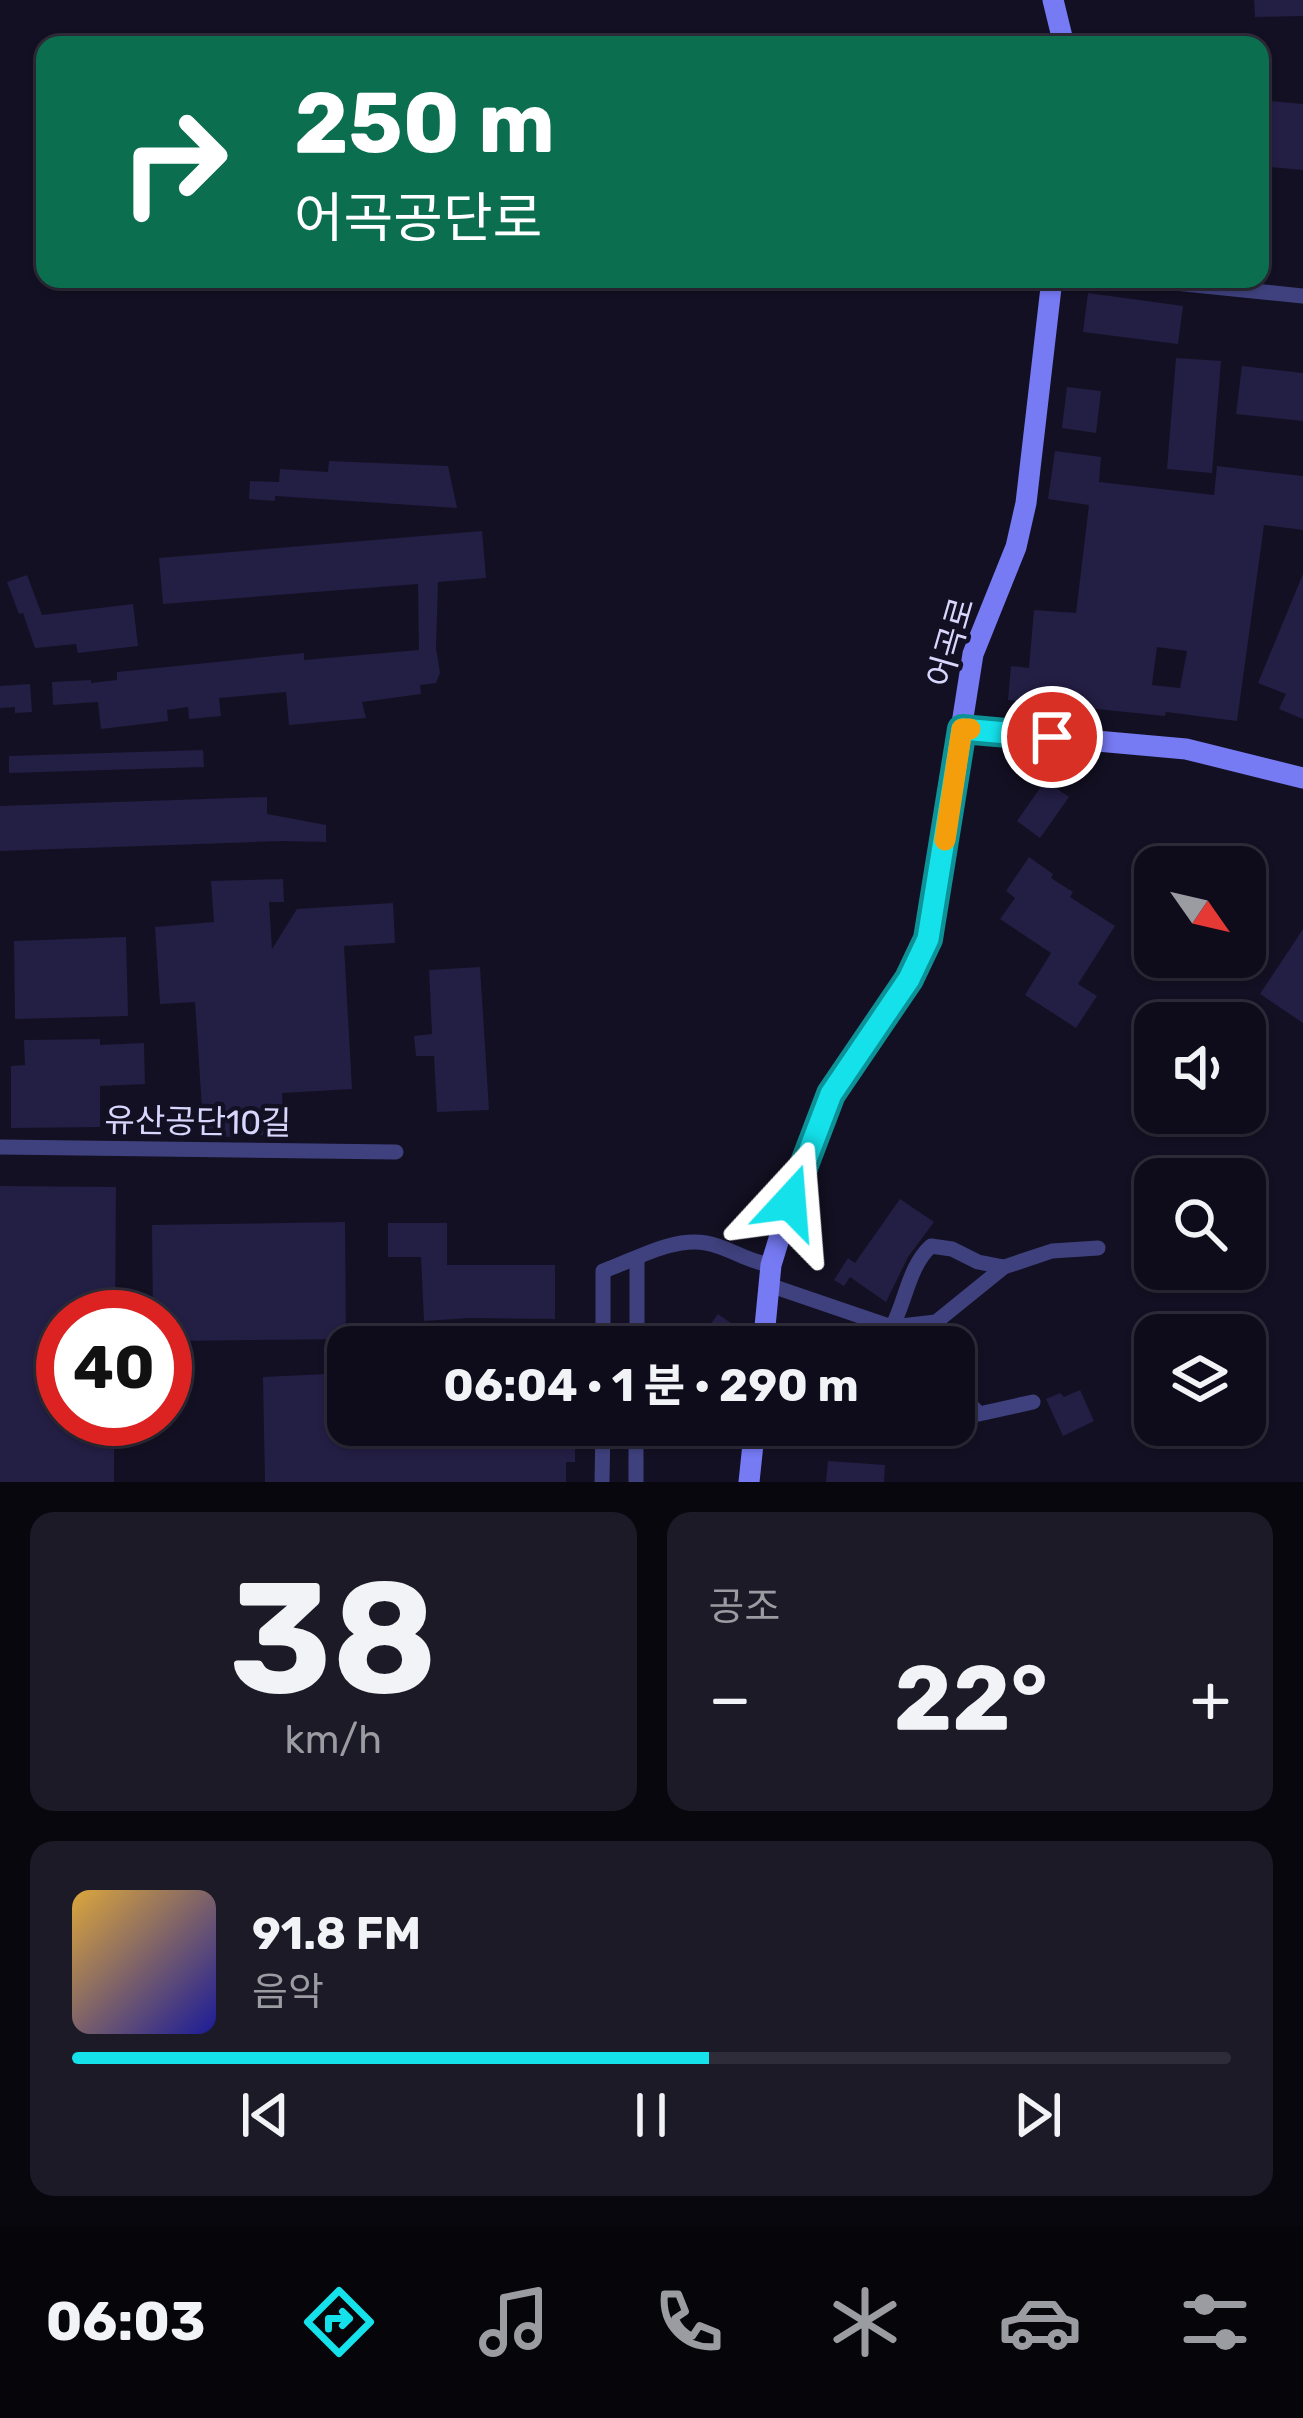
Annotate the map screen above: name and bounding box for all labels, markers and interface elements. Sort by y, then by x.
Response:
text: 250 m [294,73,555,173]
icon: right [96,84,252,240]
text: 어곡공단로 [294,187,542,251]
street label: 어곡로 [919,593,982,691]
pin [1001,686,1103,788]
icon: arrive [1019,704,1085,770]
north arrow [1134,846,1266,978]
map controls [1134,846,1266,1446]
button: sound [1134,1002,1266,1134]
street label: 유산공단10길 [104,1100,292,1143]
position arrow [727,1139,853,1265]
button: search [1134,1158,1266,1290]
speed limit sign: 40 [36,1290,192,1446]
button: layers [1134,1314,1266,1446]
text: 06:04 · 1 분 · 290 m [443,1359,859,1412]
text: 38 [229,1546,437,1731]
text: 공조 [709,1584,780,1630]
text: 22° [894,1645,1048,1752]
text: − [709,1659,751,1738]
text: + [1190,1659,1231,1738]
text: km/h [285,1717,382,1763]
text: 91.8 FM [252,1907,421,1960]
text: 음악 [252,1969,324,2015]
icon: previous [232,2082,298,2148]
icon: pause [618,2082,684,2148]
icon: next [1005,2082,1071,2148]
icon: directions [297,2280,381,2364]
icon: music [472,2280,556,2364]
icon: phone [647,2280,731,2364]
icon: climate [823,2280,907,2364]
icon: car [998,2280,1082,2364]
icon: filters [1173,2280,1257,2364]
text: 06:03 [46,2290,206,2354]

